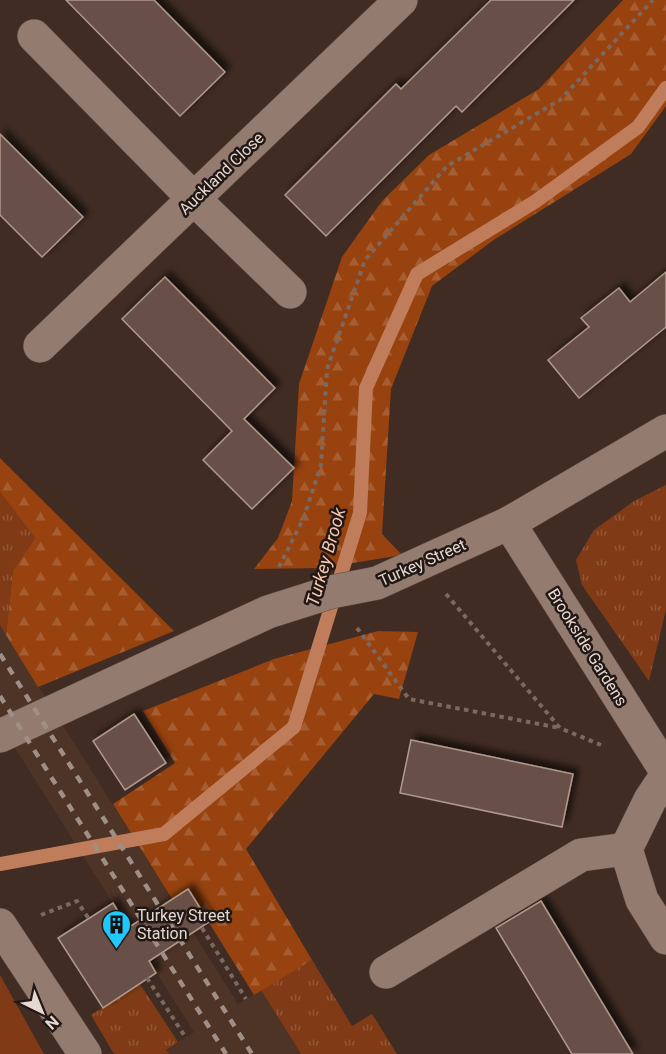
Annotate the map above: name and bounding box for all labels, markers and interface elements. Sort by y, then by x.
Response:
street label: Auckland Close [175,128,268,218]
water label: Turkey Brook [302,504,350,608]
street label: Turkey Street [376,535,469,590]
street label: Brookside Gardens [544,585,631,709]
place label: Turkey Street Station [137,906,230,943]
building icon: Turkey Street Station [100,908,132,950]
north arrow [12,982,72,1042]
text: N [41,1012,62,1033]

